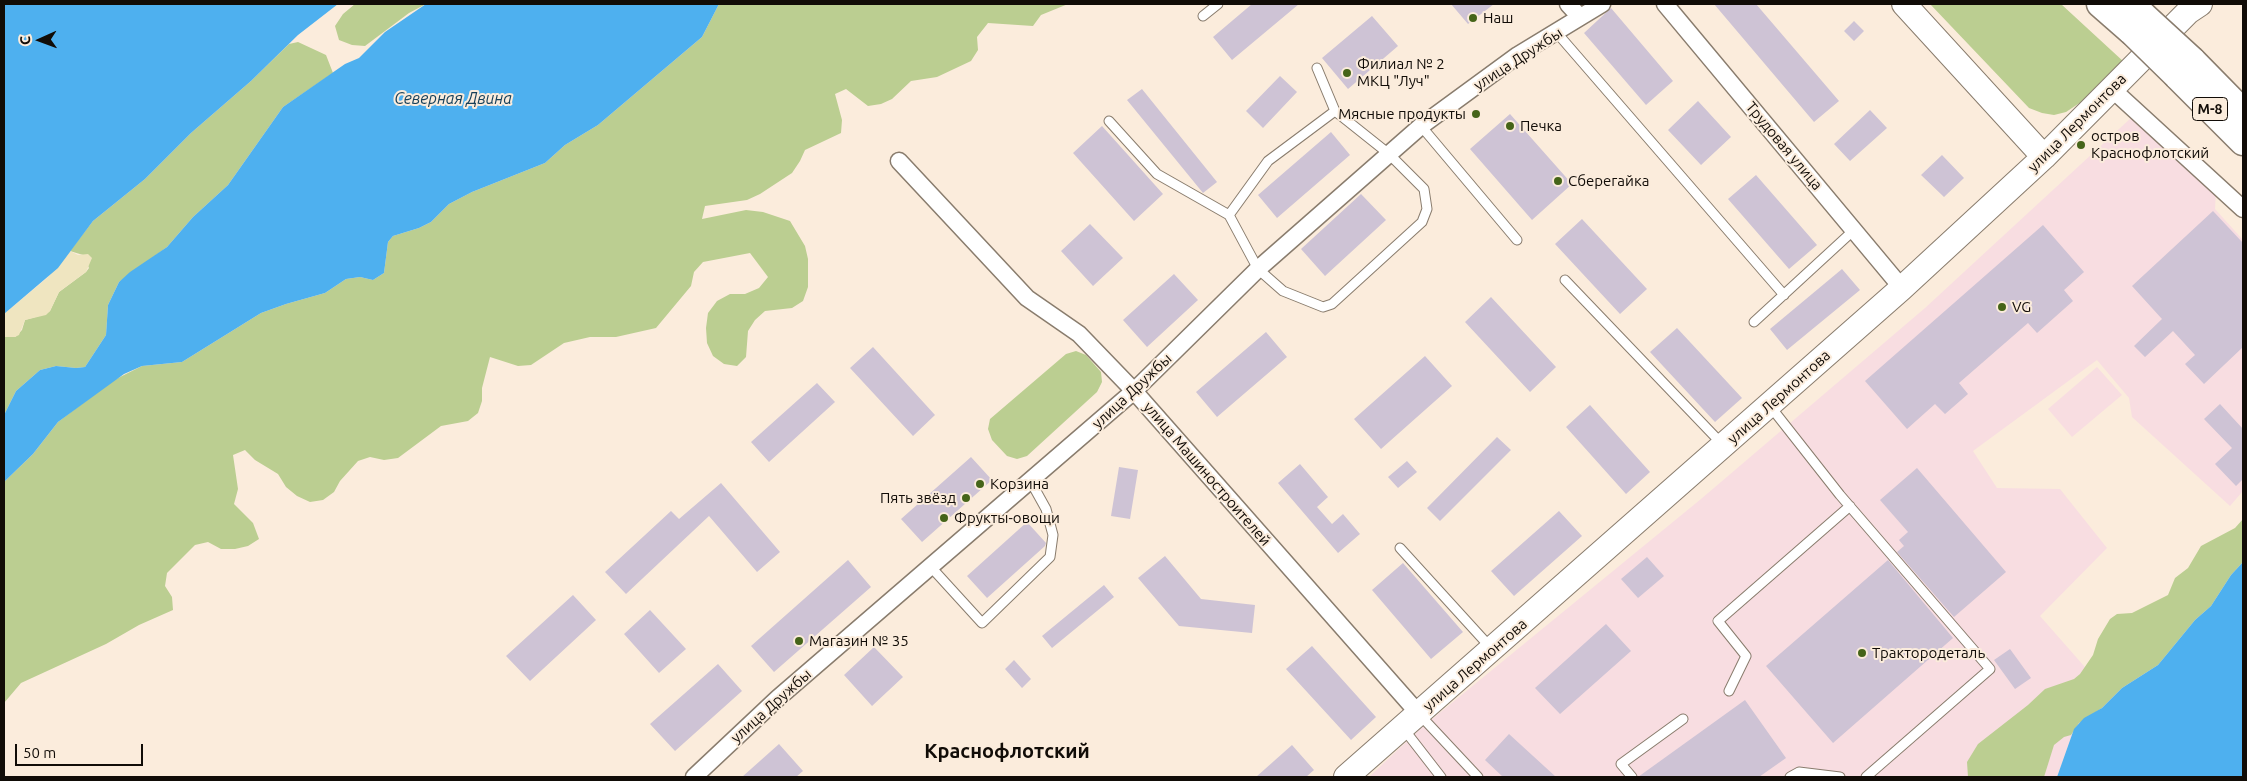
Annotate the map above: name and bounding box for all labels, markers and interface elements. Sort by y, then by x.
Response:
place label: Наш [1483,9,1513,27]
marker: Наш [1467,12,1479,24]
north arrow [15,15,65,65]
street label: улица Дружбы [1470,24,1566,94]
text: С [17,36,33,45]
place label: Филиал № 2 МКЦ "Луч" [1357,55,1445,90]
marker: Филиал № 2 МКЦ "Луч" [1341,67,1353,79]
street label: улица Лермонтова [2024,70,2130,176]
water label: Северная Двина [394,89,512,109]
street label: Трудовая улица [1742,98,1826,194]
road number: М-8 [2192,98,2228,120]
place label: Мясные продукты [1338,105,1466,123]
marker: Мясные продукты [1470,108,1482,120]
place label: Печка [1520,117,1562,135]
marker: Печка [1504,120,1516,132]
place label: остров Краснофлотский [2091,127,2209,162]
marker: остров Краснофлотский [2075,139,2087,151]
place label: Сберегайка [1568,172,1649,190]
marker: Сберегайка [1552,175,1564,187]
place label: VG [2012,298,2031,316]
marker: VG [1996,301,2008,313]
street label: улица Лермонтова [1724,346,1834,448]
street label: улица Дружбы [1089,350,1175,432]
street label: улица Машиностроителей [1140,398,1274,550]
place label: Корзина [990,475,1049,493]
marker: Корзина [974,478,986,490]
place label: Пять звёзд [880,489,956,507]
marker: Пять звёзд [960,492,972,504]
place label: Фрукты-овощи [954,509,1060,527]
marker: Фрукты-овощи [938,512,950,524]
street label: улица Лермонтова [1419,615,1531,715]
place label: Магазин № 35 [809,632,909,650]
marker: Магазин № 35 [793,635,805,647]
place label: Трактородеталь [1872,644,1985,662]
marker: Трактородеталь [1856,647,1868,659]
street label: улица Дружбы [727,665,815,747]
scale bar [18,734,145,766]
district label: Краснофлотский [924,739,1090,763]
text: 50 m [23,744,56,761]

